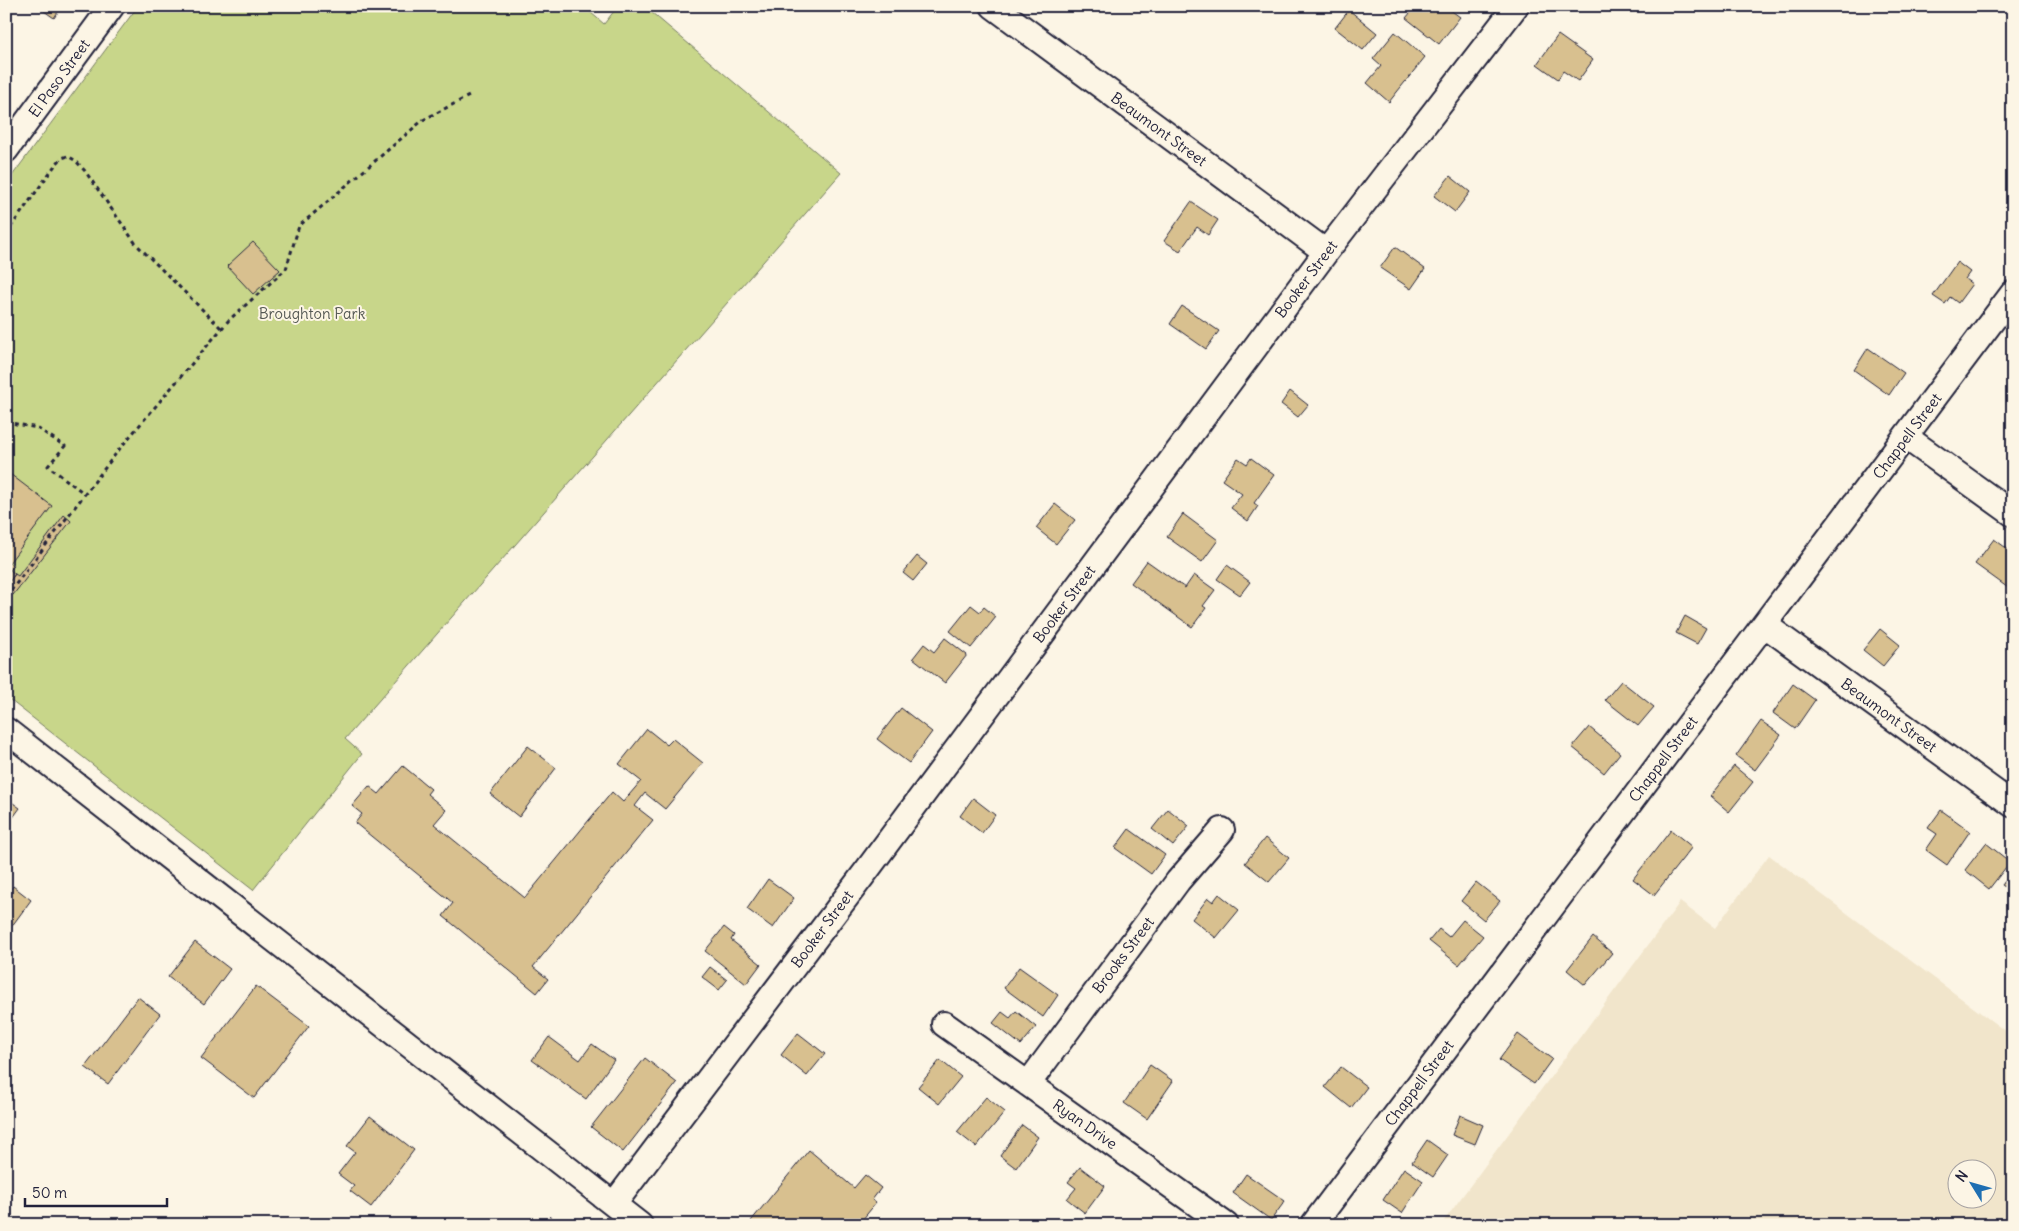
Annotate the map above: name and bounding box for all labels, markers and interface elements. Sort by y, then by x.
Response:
street label: El Paso Street [24,35,94,121]
street label: Beaumont Street [1107,88,1211,170]
street label: Booker Street [1271,237,1341,321]
park label: Broughton Park [259,304,366,323]
street label: Chappell Street [1869,389,1945,483]
street label: Booker Street [1029,562,1099,646]
street label: Beaumont Street [1837,674,1941,756]
street label: Chappell Street [1625,712,1701,806]
street label: Booker Street [787,887,857,971]
street label: Brooks Street [1088,913,1158,997]
street label: Chappell Street [1381,1036,1457,1130]
street label: Ryan Drive [1049,1095,1121,1153]
north arrow [1946,1158,1996,1208]
text: N [1952,1167,1972,1185]
scale bar [25,1176,168,1208]
text: 50 m [32,1183,67,1202]

